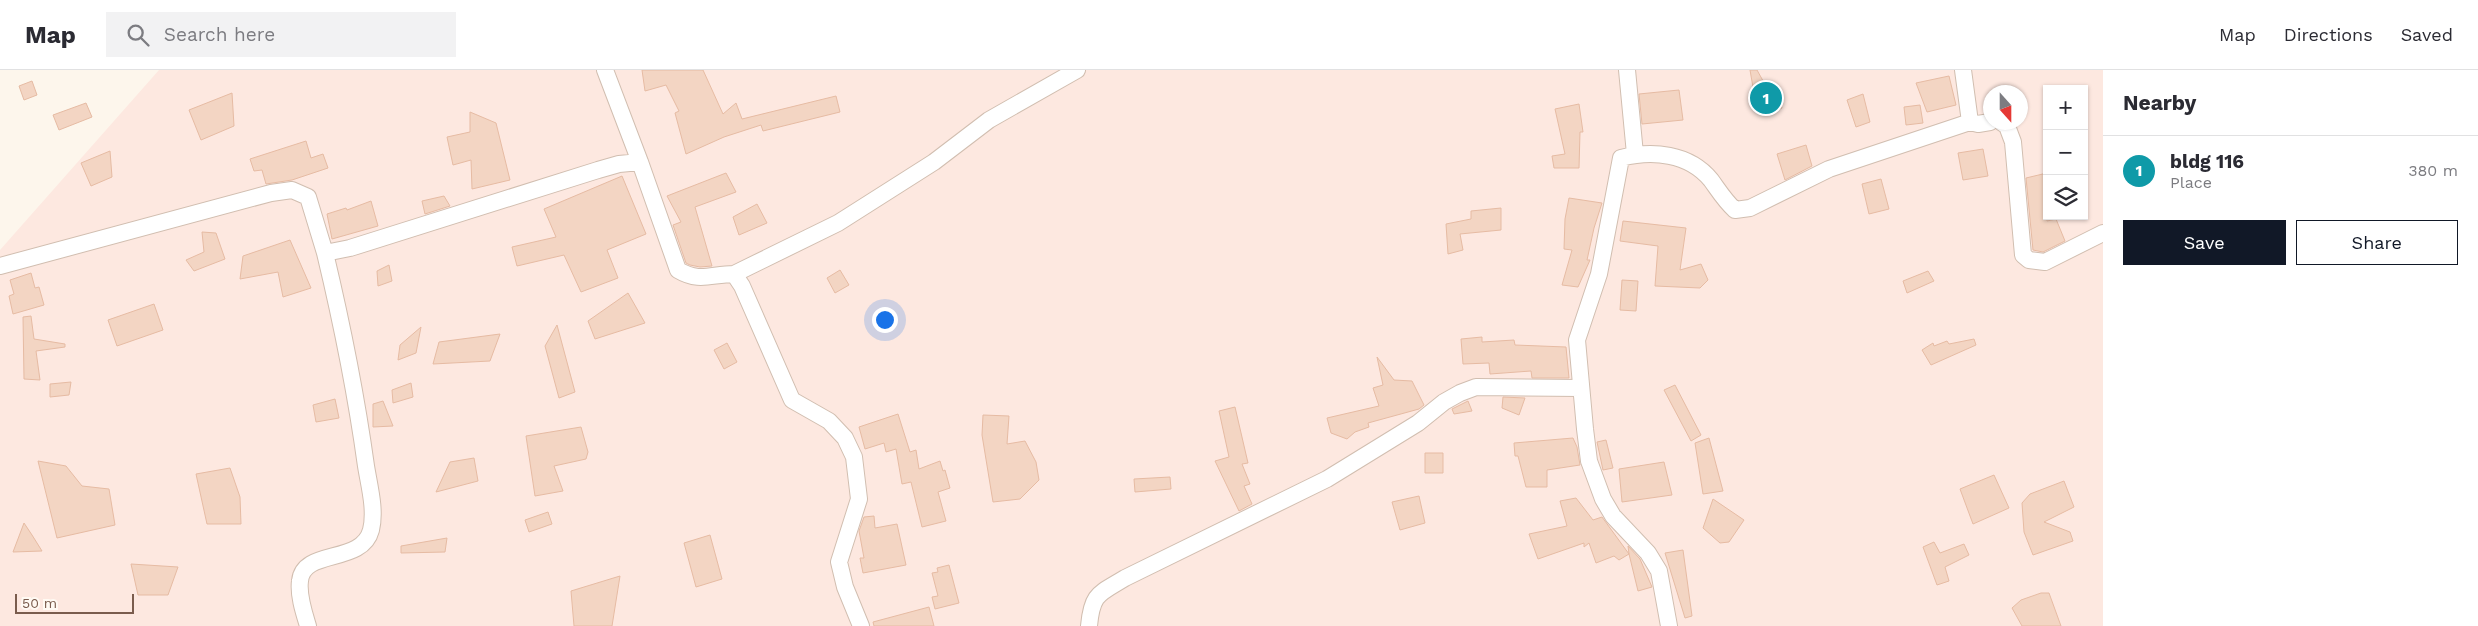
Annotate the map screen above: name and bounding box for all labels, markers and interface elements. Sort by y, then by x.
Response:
search box [106,12,456,57]
text: Map [25,21,76,49]
icon: search [124,21,152,49]
text: Search here [164,23,275,46]
text: Map [2219,24,2256,45]
text: Directions [2284,24,2373,45]
text: Saved [2401,24,2453,45]
pin: 1 [1750,79,1782,117]
north arrow [1983,85,2028,130]
map controls [2043,85,2088,220]
button: + [2043,85,2088,130]
text: Nearby [2123,90,2196,115]
button: − [2043,130,2088,175]
text: bldg 116 [2170,150,2244,173]
text: 1 [2136,161,2142,180]
text: 380 m [2408,161,2458,180]
text: Place [2170,173,2212,192]
button: layers [2043,175,2088,220]
button: Save [2123,220,2286,265]
button: Share [2296,220,2458,265]
your location [872,307,898,333]
scale bar [15,591,134,614]
text: 50 m [22,595,57,611]

